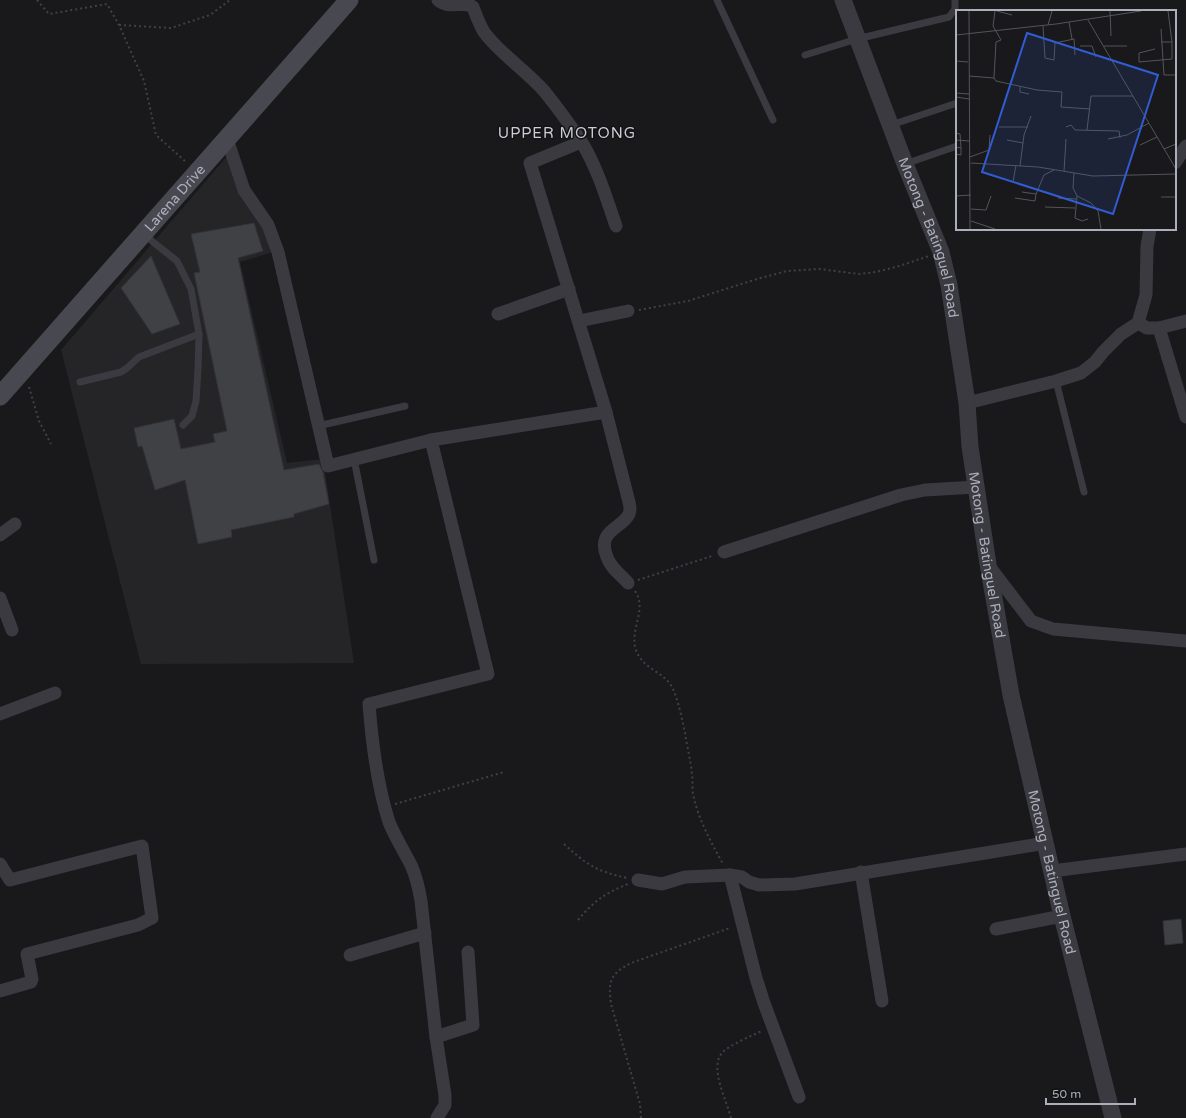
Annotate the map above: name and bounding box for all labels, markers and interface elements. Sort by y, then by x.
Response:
inset map [956,10,1176,230]
district label: UPPER MOTONG [498,124,636,142]
street label: Motong - Batinguel Road [895,155,962,319]
street label: Larena Drive [141,161,209,235]
street label: Motong - Batinguel Road [965,470,1009,639]
street label: Motong - Batinguel Road [1025,788,1080,956]
scale bar [1046,1080,1135,1106]
text: 50 m [1052,1087,1081,1101]

